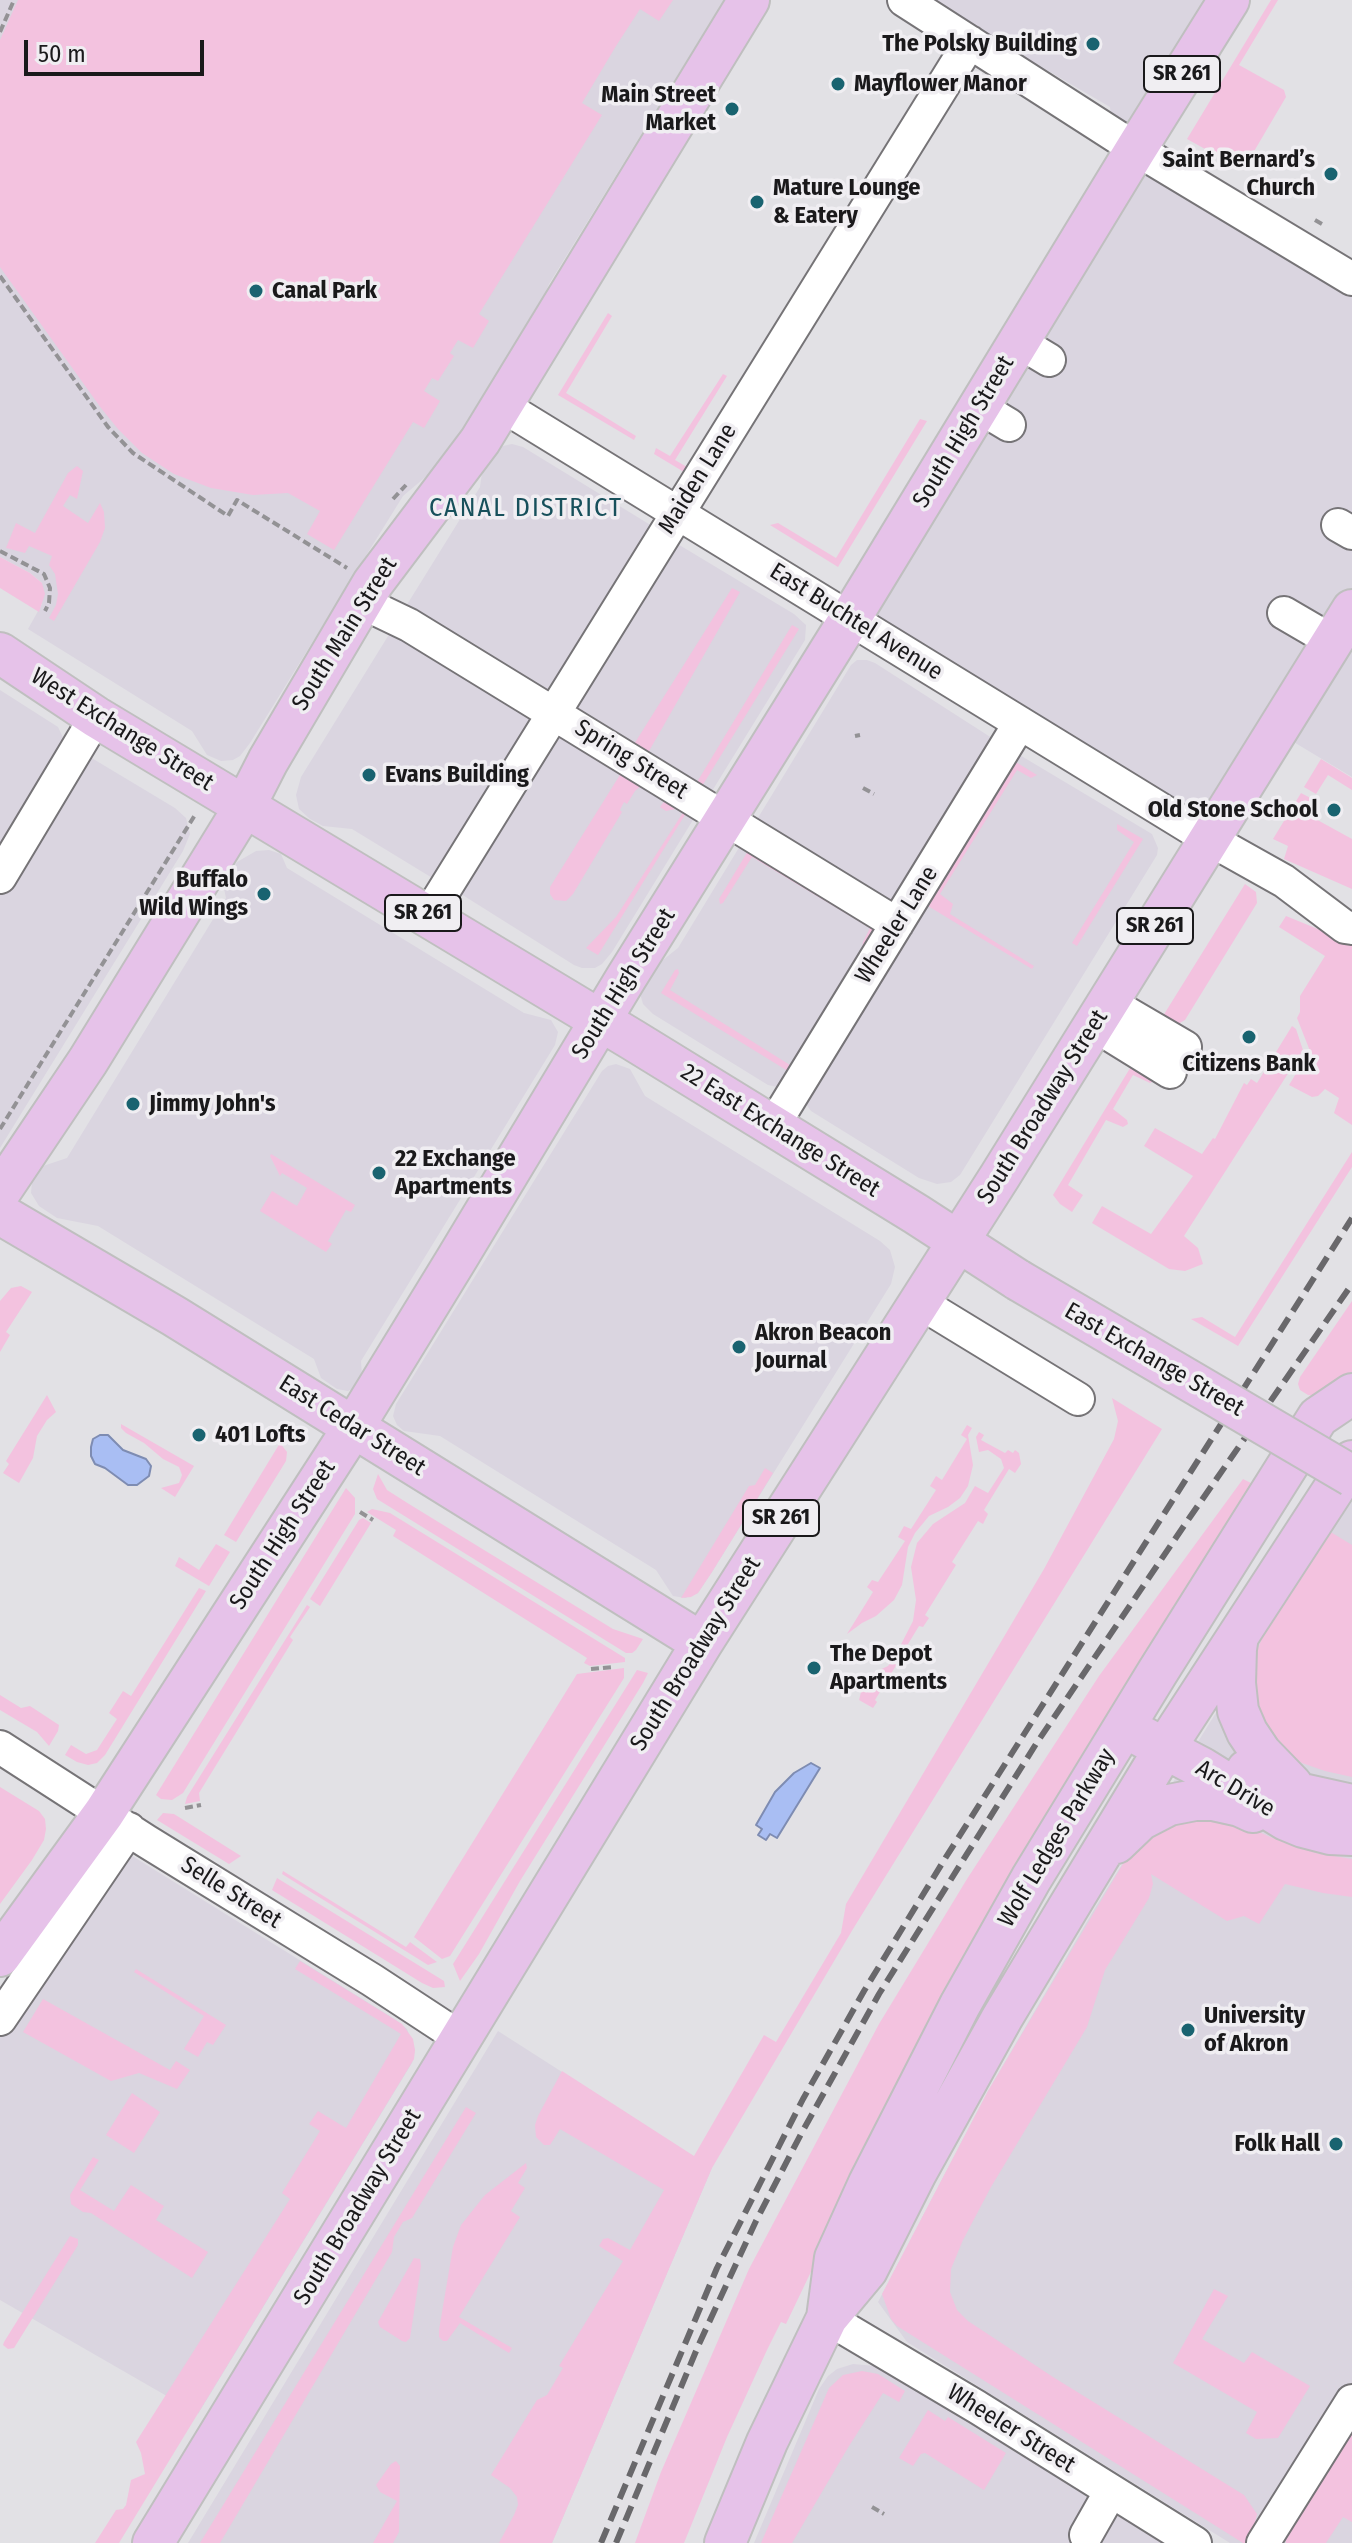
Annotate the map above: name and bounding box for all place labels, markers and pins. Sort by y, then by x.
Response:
place label: The Polsky Building [882,30,1077,58]
marker: The Polsky Building [1084,35,1102,53]
place label: Mayflower Manor [854,70,1027,98]
marker: Mayflower Manor [829,75,847,93]
place label: Main Street Market [601,81,716,137]
marker: Main Street Market [723,100,741,118]
place label: Saint Bernard’s Church [1163,146,1315,202]
marker: Saint Bernard’s Church [1322,165,1340,183]
place label: Mature Lounge & Eatery [773,174,920,230]
marker: Mature Lounge & Eatery [748,193,766,211]
place label: Canal Park [272,277,377,305]
marker: Canal Park [247,282,265,300]
place label: Evans Building [385,761,529,789]
marker: Evans Building [360,766,378,784]
place label: Old Stone School [1148,796,1318,824]
marker: Old Stone School [1325,801,1343,819]
place label: Buffalo Wild Wings [139,866,248,922]
marker: Buffalo Wild Wings [255,885,273,903]
marker: Citizens Bank [1240,1028,1258,1046]
place label: Citizens Bank [1182,1050,1316,1078]
place label: Jimmy John's [149,1090,275,1118]
marker: Jimmy John's [124,1095,142,1113]
place label: 22 Exchange Apartments [395,1145,516,1201]
marker: 22 Exchange Apartments [370,1164,388,1182]
place label: Akron Beacon Journal [755,1319,891,1375]
marker: Akron Beacon Journal [730,1338,748,1356]
place label: 401 Lofts [215,1421,305,1449]
marker: 401 Lofts [190,1426,208,1444]
place label: The Depot Apartments [830,1640,947,1696]
marker: The Depot Apartments [805,1659,823,1677]
place label: University of Akron [1204,2002,1305,2058]
marker: University of Akron [1179,2021,1197,2039]
place label: Folk Hall [1234,2130,1320,2158]
marker: Folk Hall [1327,2135,1345,2153]

